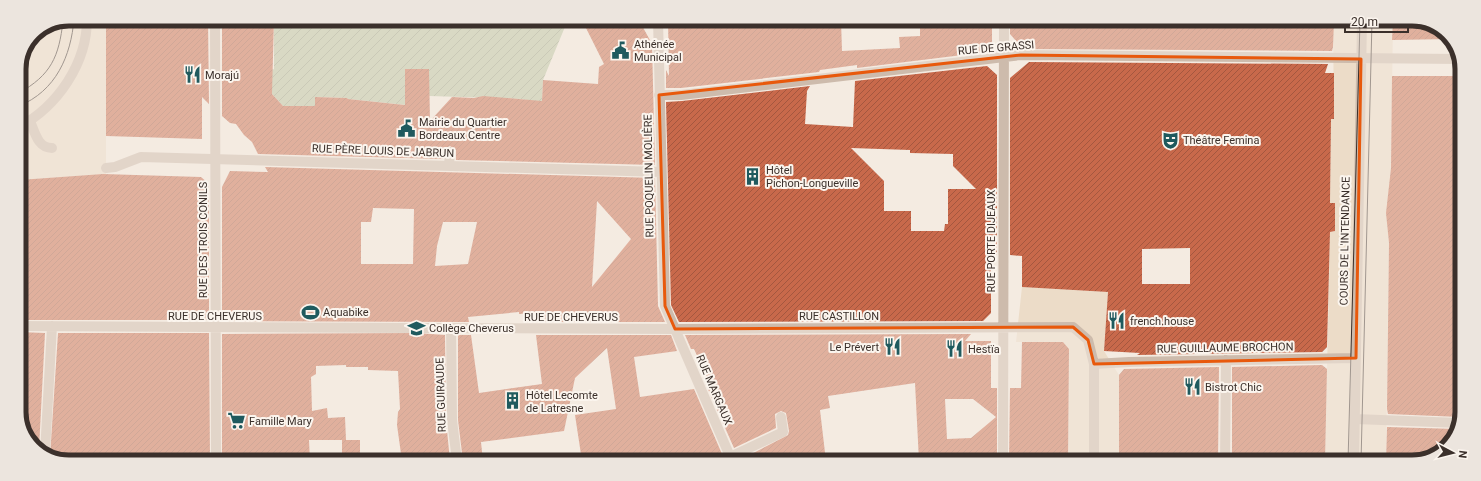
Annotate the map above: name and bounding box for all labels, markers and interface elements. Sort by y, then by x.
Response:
scale bar [1345,8,1408,34]
text: 20 m [1351,15,1378,29]
place label: Athénée Municipal [634,38,682,64]
street label: RUE DE GRASSI [957,38,1035,58]
public building icon: Athénée Municipal [611,40,631,60]
restaurant icon: Morajú [182,65,202,85]
place label: Morajú [205,69,239,82]
street label: RUE POQUELIN MOLIÈRE [641,114,657,238]
place label: Mairie du Quartier Bordeaux Centre [419,116,507,142]
public building icon: Mairie du Quartier Bordeaux Centre [396,118,416,138]
theatre icon: Théâtre Femina [1160,130,1180,150]
place label: Théâtre Femina [1183,134,1259,147]
street label: RUE PÈRE LOUIS DE JABRUN [312,142,454,160]
place label: Hôtel Pichon-Longueville [766,164,858,190]
building icon: Hôtel Pichon-Longueville [743,166,763,186]
street label: COURS DE L'INTENDANCE [1337,176,1353,306]
street label: RUE DES TROIS CONILS [197,181,210,298]
street label: RUE PORTE DIJEAUX [985,189,998,292]
sports icon: Aquabike [300,302,320,322]
place label: Aquabike [323,306,369,319]
street label: RUE DE CHEVERUS [168,310,262,323]
street label: RUE CASTILLON [799,310,879,323]
street label: RUE DE CHEVERUS [524,311,618,324]
restaurant icon: french.house [1107,311,1127,331]
place label: french.house [1130,315,1194,328]
school or university icon: Collège Cheverus [406,318,426,338]
place label: Collège Cheverus [429,322,514,335]
restaurant icon: Le Prévert [882,337,902,357]
restaurant icon: Hestïa [945,339,965,359]
street label: RUE GUILLAUME BROCHON [1156,340,1294,356]
place label: Le Prévert [830,341,879,354]
place label: Hestïa [968,343,1000,356]
street label: RUE MARGAUX [693,353,735,427]
street label: RUE GUIRAUDE [433,357,449,433]
restaurant icon: Bistrot Chic [1182,377,1202,397]
place label: Bistrot Chic [1205,381,1262,394]
place label: Hôtel Lecomte de Latresne [526,389,598,415]
building icon: Hôtel Lecomte de Latresne [503,391,523,411]
supermarket icon: Famille Mary [226,411,246,431]
place label: Famille Mary [249,415,313,428]
north arrow [1433,433,1473,473]
text: N [1455,450,1469,459]

